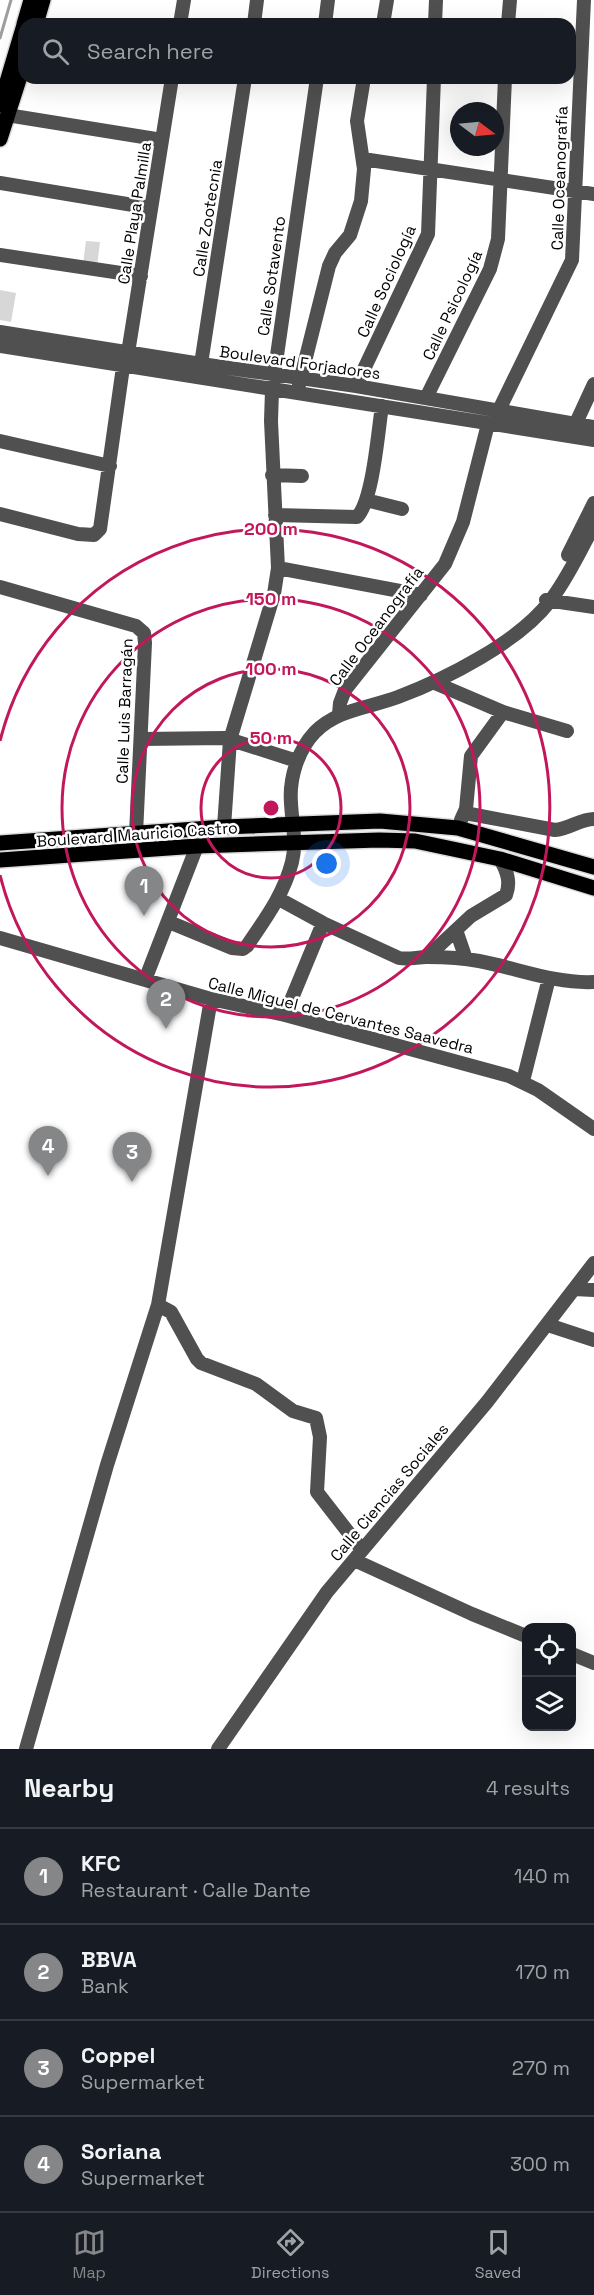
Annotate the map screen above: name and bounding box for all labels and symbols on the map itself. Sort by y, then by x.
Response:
north arrow [450,102,504,156]
street label: Calle Oceanografía [546,105,573,251]
street label: Calle Playa Palmilla [113,140,156,286]
street label: Calle Zootecnia [188,158,227,278]
street label: Calle Sotavento [253,215,290,337]
street label: Calle Sociología [352,222,421,341]
street label: Calle Psicología [418,247,487,364]
street label: Boulevard Forjadores [218,341,382,384]
text: 200 m [244,517,298,540]
street label: Calle Oceanografía [325,562,428,690]
text: 150 m [246,587,296,610]
street label: Calle Luis Barragán [111,638,138,784]
text: 100 m [245,657,297,680]
text: 50 m [250,726,292,749]
centre of rings [261,798,281,818]
street label: Boulevard Mauricio Castro [36,817,238,852]
your location [312,849,341,878]
pin: 1 [124,866,164,916]
street label: Calle Miguel de Cervantes Saavedra [206,972,476,1059]
pin: 2 [146,980,186,1029]
pin: 4 [28,1126,68,1176]
pin: 3 [112,1132,152,1182]
street label: Calle Ciencias Sociales [326,1419,453,1566]

